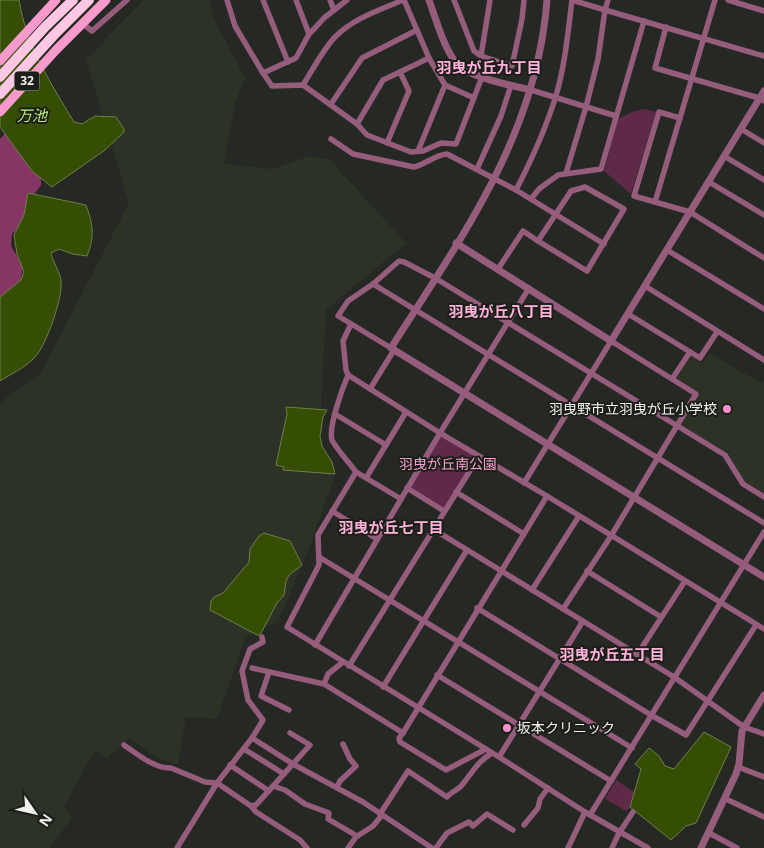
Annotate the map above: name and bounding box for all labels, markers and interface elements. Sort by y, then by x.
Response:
district label: 羽曳が丘九丁目 [436,57,542,77]
road number: 32 [15,72,40,90]
water label: 万池 [17,105,49,125]
district label: 羽曳が丘八丁目 [448,301,554,321]
place label: 羽曳野市立羽曳が丘小学校 [549,399,717,418]
marker: 羽曳野市立羽曳が丘小学校 [721,403,733,415]
park label: 羽曳が丘南公園 [399,454,497,473]
district label: 羽曳が丘七丁目 [338,517,444,537]
district label: 羽曳が丘五丁目 [559,644,665,664]
place label: 坂本クリニック [517,718,615,737]
marker: 坂本クリニック [501,722,513,734]
north arrow [10,788,60,838]
text: N [35,811,57,831]

